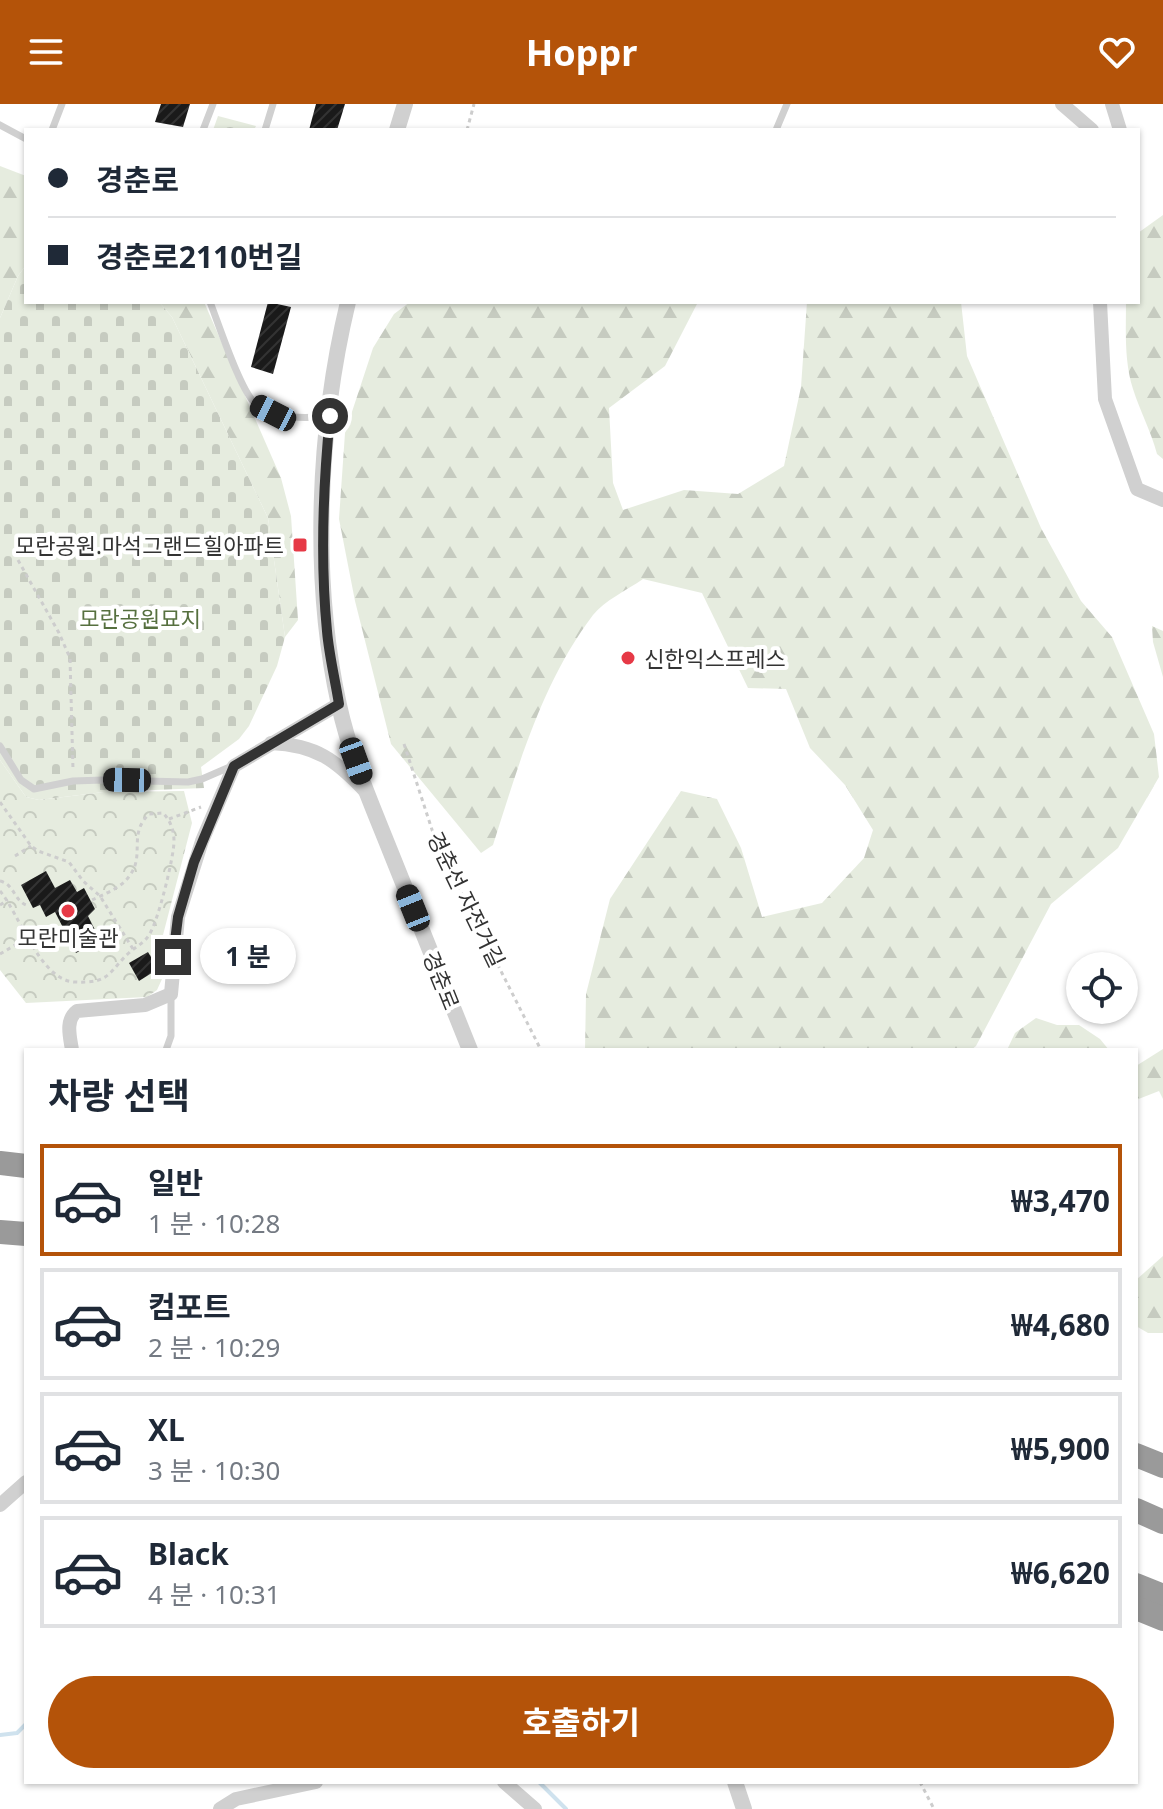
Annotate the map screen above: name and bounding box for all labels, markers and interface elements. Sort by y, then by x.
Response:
text: Hoppr [526,28,637,77]
icon: menu [24,30,68,74]
icon: heart [1095,30,1139,74]
text: 경춘로 [96,159,179,200]
text: 경춘로2110번길 [96,236,303,277]
car [246,391,300,435]
route start [312,398,348,434]
place label: 모란공원.마석그랜드힐아파트 [15,530,284,560]
marker: 모란공원.마석그랜드힐아파트 [291,536,309,554]
park label: 모란공원묘지 [79,603,201,633]
place label: 신한익스프레스 [644,643,786,673]
marker: 신한익스프레스 [619,649,637,667]
car [337,734,375,788]
car [103,768,151,792]
street label: 경춘선 자전거길 [421,826,513,972]
car [393,881,433,935]
marker: 모란미술관 [59,902,77,920]
place label: 모란미술관 [17,922,119,952]
callout: 1 분 [201,929,297,985]
text: 1 분 [225,938,271,974]
route end [155,939,191,975]
street label: 경춘로 [417,946,467,1014]
map controls [1066,952,1138,1024]
button: locate [1066,952,1138,1024]
text: 차량 선택 [48,1071,190,1120]
text: 일반 [148,1162,203,1203]
icon: car [52,1164,124,1236]
text: ₩3,470 [1011,1180,1110,1221]
text: 1 분 · 10:28 [148,1205,281,1241]
text: 컴포트 [148,1286,231,1327]
icon: car [52,1288,124,1360]
text: ₩4,680 [1011,1304,1110,1345]
text: 2 분 · 10:29 [148,1329,281,1365]
text: XL [148,1409,185,1450]
icon: car [52,1412,124,1484]
text: ₩5,900 [1011,1428,1110,1469]
text: 3 분 · 10:30 [148,1452,281,1488]
text: Black [148,1533,229,1574]
icon: car [52,1536,124,1608]
text: ₩6,620 [1011,1552,1110,1593]
text: 4 분 · 10:31 [148,1576,281,1612]
button: 호출하기 [48,1676,1114,1768]

